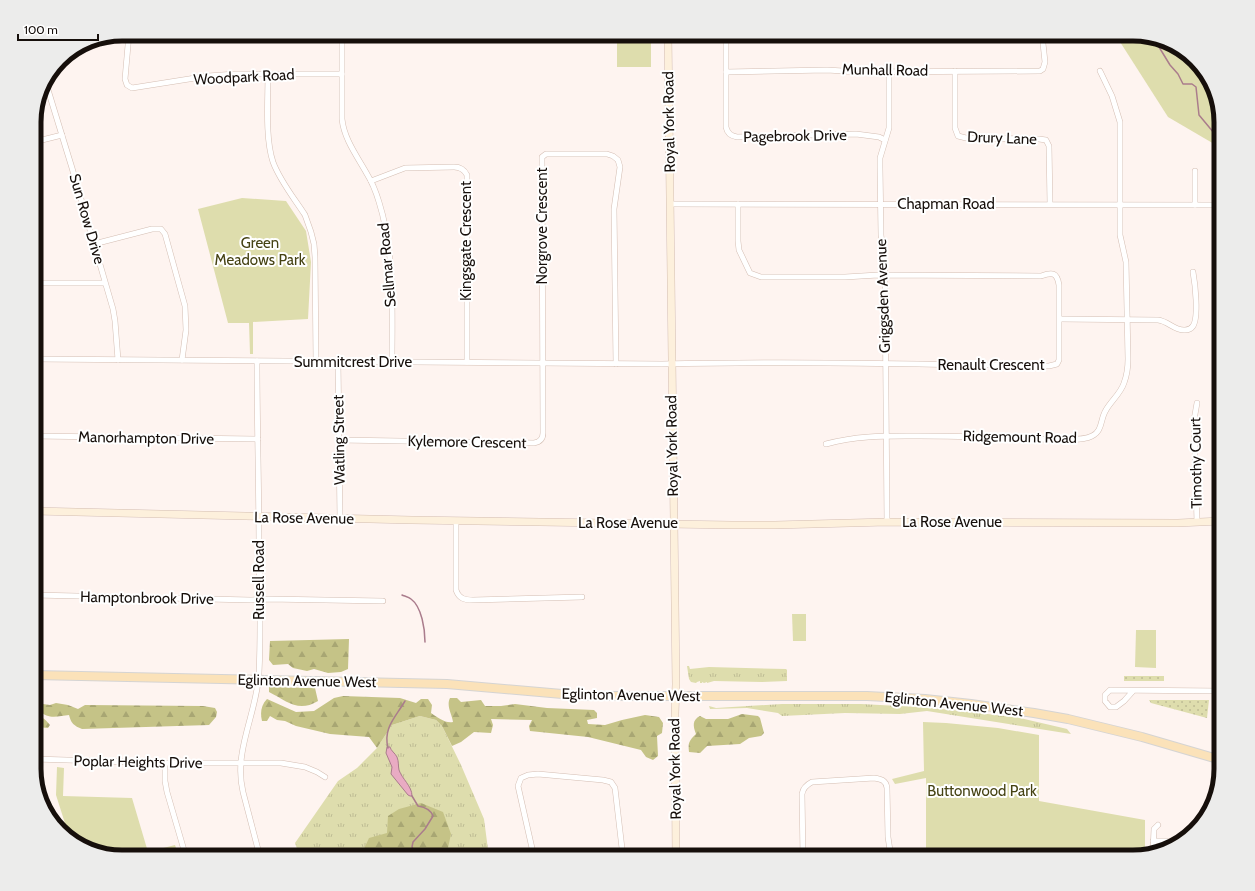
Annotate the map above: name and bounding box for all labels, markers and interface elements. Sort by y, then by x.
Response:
scale bar [18,16,98,42]
text: 100 m [24,22,58,37]
street label: Munhall Road [842,60,928,80]
street label: Woodpark Road [193,65,295,89]
street label: Royal York Road [659,71,679,173]
street label: Pagebrook Drive [743,126,847,146]
street label: Drury Lane [967,128,1038,148]
street label: Norgrove Crescent [533,168,551,284]
street label: Sun Row Drive [66,172,109,267]
street label: Kingsgate Crescent [457,181,475,301]
street label: Chapman Road [897,195,995,213]
street label: Sellmar Road [374,222,400,308]
park label: Green Meadows Park [215,234,306,269]
street label: Griggsden Avenue [872,238,894,353]
street label: Summitcrest Drive [294,353,412,371]
street label: Renault Crescent [937,356,1045,374]
street label: Watling Street [329,395,349,485]
street label: Royal York Road [662,395,682,497]
street label: Timothy Court [1186,417,1206,509]
street label: Ridgemount Road [963,427,1077,447]
street label: Manorhampton Drive [78,428,214,448]
street label: Kylemore Crescent [408,432,526,452]
street label: La Rose Avenue [254,508,354,528]
street label: La Rose Avenue [902,513,1002,531]
street label: La Rose Avenue [578,514,678,532]
street label: Russell Road [250,540,268,620]
street label: Hamptonbrook Drive [80,588,214,608]
street label: Eglinton Avenue West [237,671,377,691]
street label: Eglinton Avenue West [561,685,701,705]
street label: Eglinton Avenue West [884,688,1024,720]
street label: Royal York Road [665,718,685,820]
street label: Poplar Heights Drive [73,752,203,772]
park label: Buttonwood Park [927,782,1037,800]

